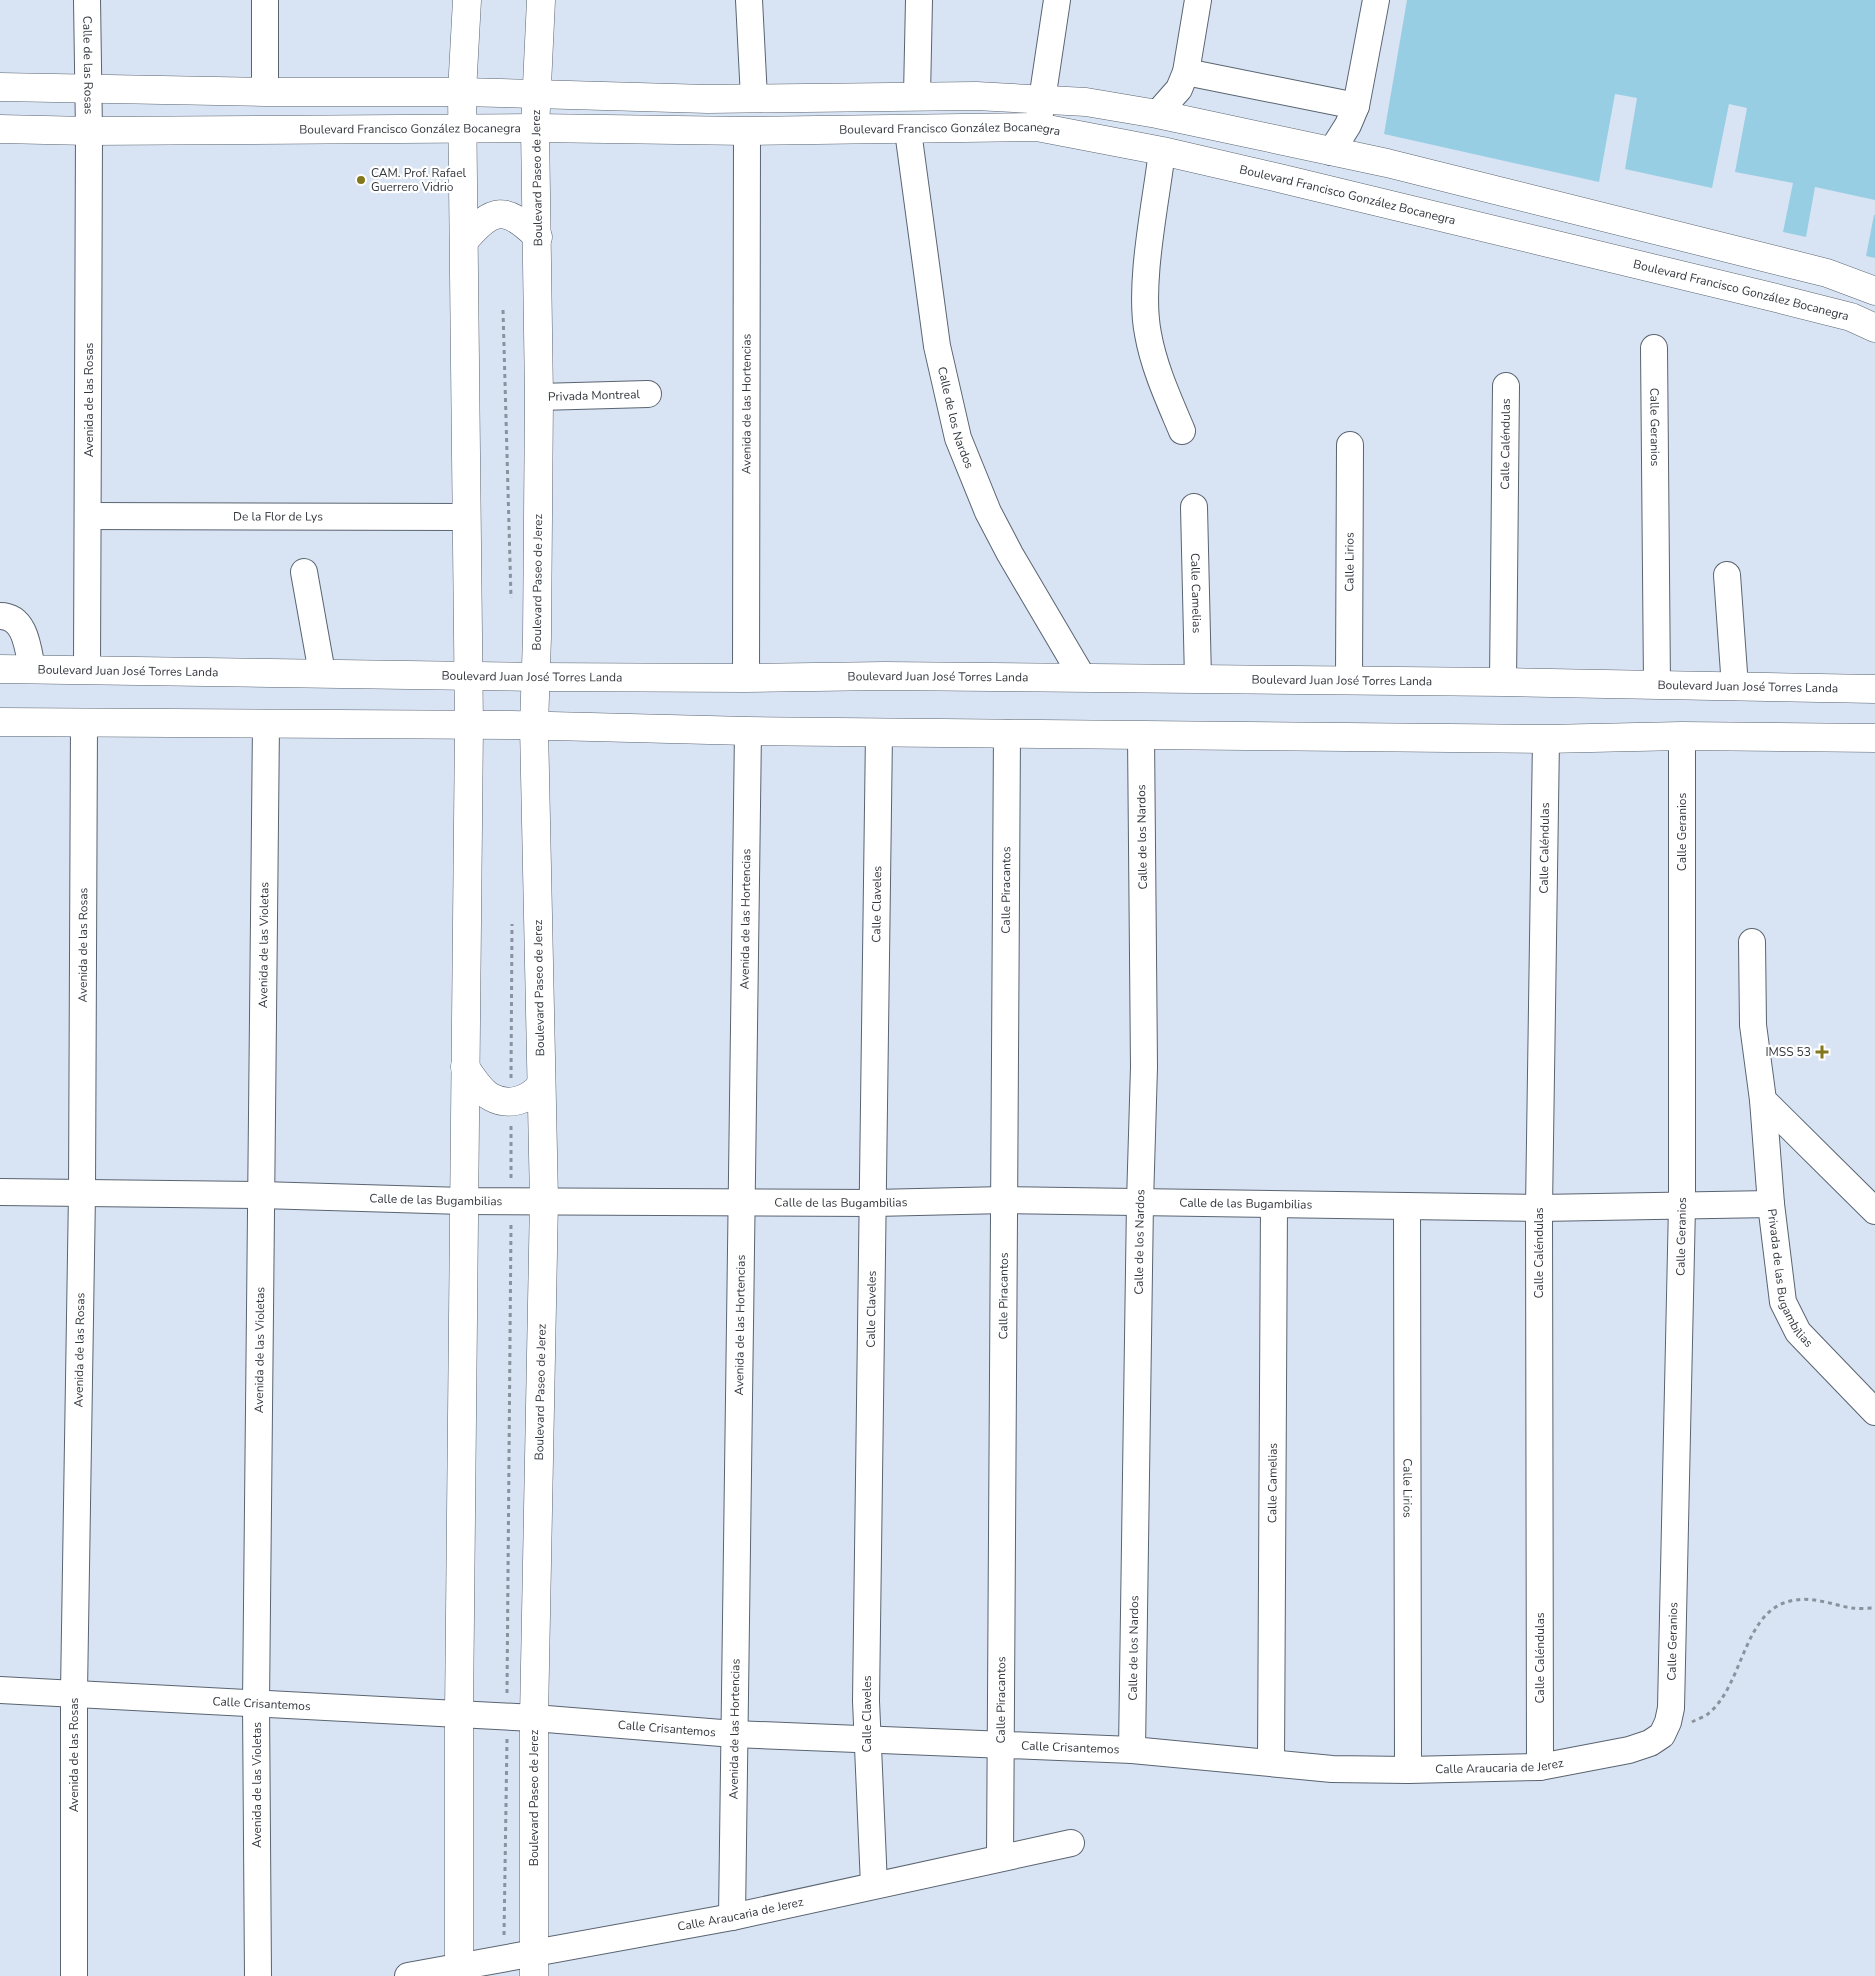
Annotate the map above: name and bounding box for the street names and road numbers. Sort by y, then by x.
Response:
street label: Calle de las Rosas [79,16,97,115]
street label: Boulevard Paseo de Jerez [528,109,546,246]
street label: Boulevard Francisco González Bocanegra [839,119,1062,139]
street label: Boulevard Francisco González Bocanegra [299,120,521,138]
street label: Boulevard Francisco González Bocanegra [1238,161,1457,228]
street label: Boulevard Francisco González Bocanegra [1632,256,1851,324]
street label: Avenida de las Hortencias [738,333,755,474]
street label: Avenida de las Rosas [81,342,97,457]
street label: Calle de los Nardos [934,365,978,471]
street label: Privada Montreal [548,386,641,405]
street label: Calle Geranios [1646,388,1663,467]
street label: Calle Caléndulas [1497,398,1514,490]
street label: De la Flor de Lys [233,508,323,525]
street label: Boulevard Paseo de Jerez [529,513,546,651]
street label: Calle Lirios [1341,532,1358,592]
street label: Calle Camelias [1187,553,1205,634]
street label: Boulevard Juan José Torres Landa [37,662,218,680]
street label: Boulevard Juan José Torres Landa [441,668,622,685]
street label: Boulevard Juan José Torres Landa [847,668,1028,685]
street label: Boulevard Juan José Torres Landa [1251,672,1432,689]
street label: Boulevard Juan José Torres Landa [1657,677,1838,696]
street label: Calle de los Nardos [1133,784,1151,890]
street label: Calle Geranios [1674,793,1690,871]
street label: Calle Caléndulas [1536,802,1553,894]
street label: Calle Piracantos [998,846,1014,934]
street label: Avenida de las Hortencias [737,848,754,990]
street label: Calle Claveles [868,865,885,943]
street label: Avenida de las Violetas [255,882,272,1008]
street label: Avenida de las Rosas [75,887,91,1003]
street label: Boulevard Paseo de Jerez [530,919,548,1056]
street label: Calle de los Nardos [1131,1189,1148,1295]
street label: Calle de las Bugambilias [369,1190,503,1209]
street label: Calle de las Bugambilias [774,1194,908,1211]
street label: Calle de las Bugambilias [1179,1195,1313,1213]
street label: Calle Geranios [1672,1197,1690,1276]
street label: Calle Caléndulas [1531,1207,1547,1299]
street label: Privada de las Bugambilias [1764,1208,1817,1351]
street label: Calle Piracantos [995,1252,1012,1340]
street label: Avenida de las Hortencias [731,1254,749,1395]
street label: Calle Claveles [863,1270,880,1348]
street label: Avenida de las Violetas [251,1287,268,1413]
street label: Avenida de las Rosas [71,1292,88,1408]
street label: Boulevard Paseo de Jerez [531,1323,550,1461]
street label: Calle Camelias [1264,1443,1281,1523]
street label: Calle Lirios [1399,1458,1416,1518]
street label: Calle de los Nardos [1125,1595,1142,1701]
street label: Calle Geranios [1664,1602,1681,1681]
street label: Calle Caléndulas [1532,1612,1548,1704]
street label: Calle Piracantos [993,1656,1009,1744]
street label: Avenida de las Hortencias [726,1658,743,1799]
street label: Calle Claveles [859,1675,875,1752]
street label: Calle Crisantemos [212,1693,311,1714]
street label: Avenida de las Rosas [66,1697,82,1812]
street label: Calle Crisantemos [617,1717,717,1741]
street label: Avenida de las Violetas [249,1722,265,1848]
street label: Boulevard Paseo de Jerez [526,1729,542,1866]
street label: Calle Crisantemos [1021,1738,1120,1757]
street label: Calle Araucaria de Jerez [1435,1755,1565,1777]
street label: Calle Araucaria de Jerez [676,1894,805,1935]

